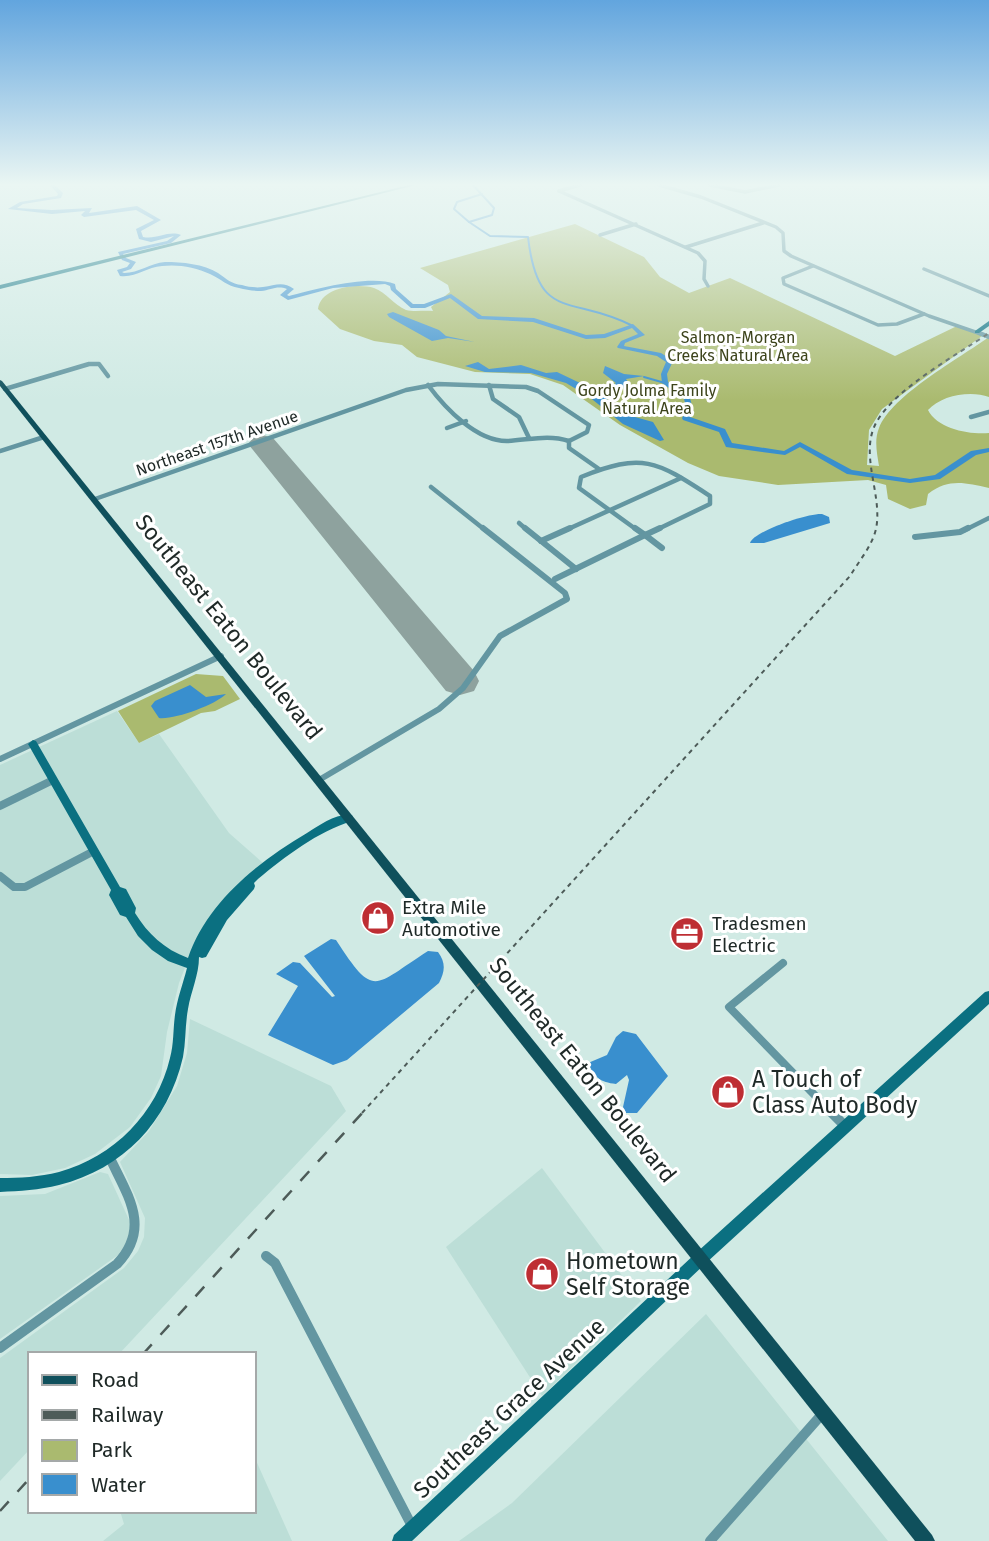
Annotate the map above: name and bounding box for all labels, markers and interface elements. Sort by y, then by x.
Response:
park label: Salmon-Morgan Creeks Natural Area [667,328,809,365]
park label: Gordy Jolma Family Natural Area [578,381,716,418]
street label: Northeast 157th Avenue [133,406,301,480]
street label: Southeast Eaton Boulevard [129,509,329,745]
place label: Extra Mile Automotive [402,896,501,941]
shop icon: Extra Mile Automotive [359,899,397,937]
place label: Tradesmen Electric [712,912,807,957]
office icon: Tradesmen Electric [668,915,706,953]
street label: Southeast Eaton Boulevard [483,952,683,1188]
place label: A Touch of Class Auto Body [752,1065,918,1119]
shop icon: A Touch of Class Auto Body [709,1073,747,1111]
place label: Hometown Self Storage [566,1247,690,1301]
shop icon: Hometown Self Storage [523,1255,561,1293]
street label: Southeast Grace Avenue [407,1312,611,1504]
legend [28,1352,256,1513]
text: Road [91,1367,139,1393]
text: Railway [91,1402,164,1428]
text: Park [91,1437,133,1463]
text: Water [91,1472,146,1498]

